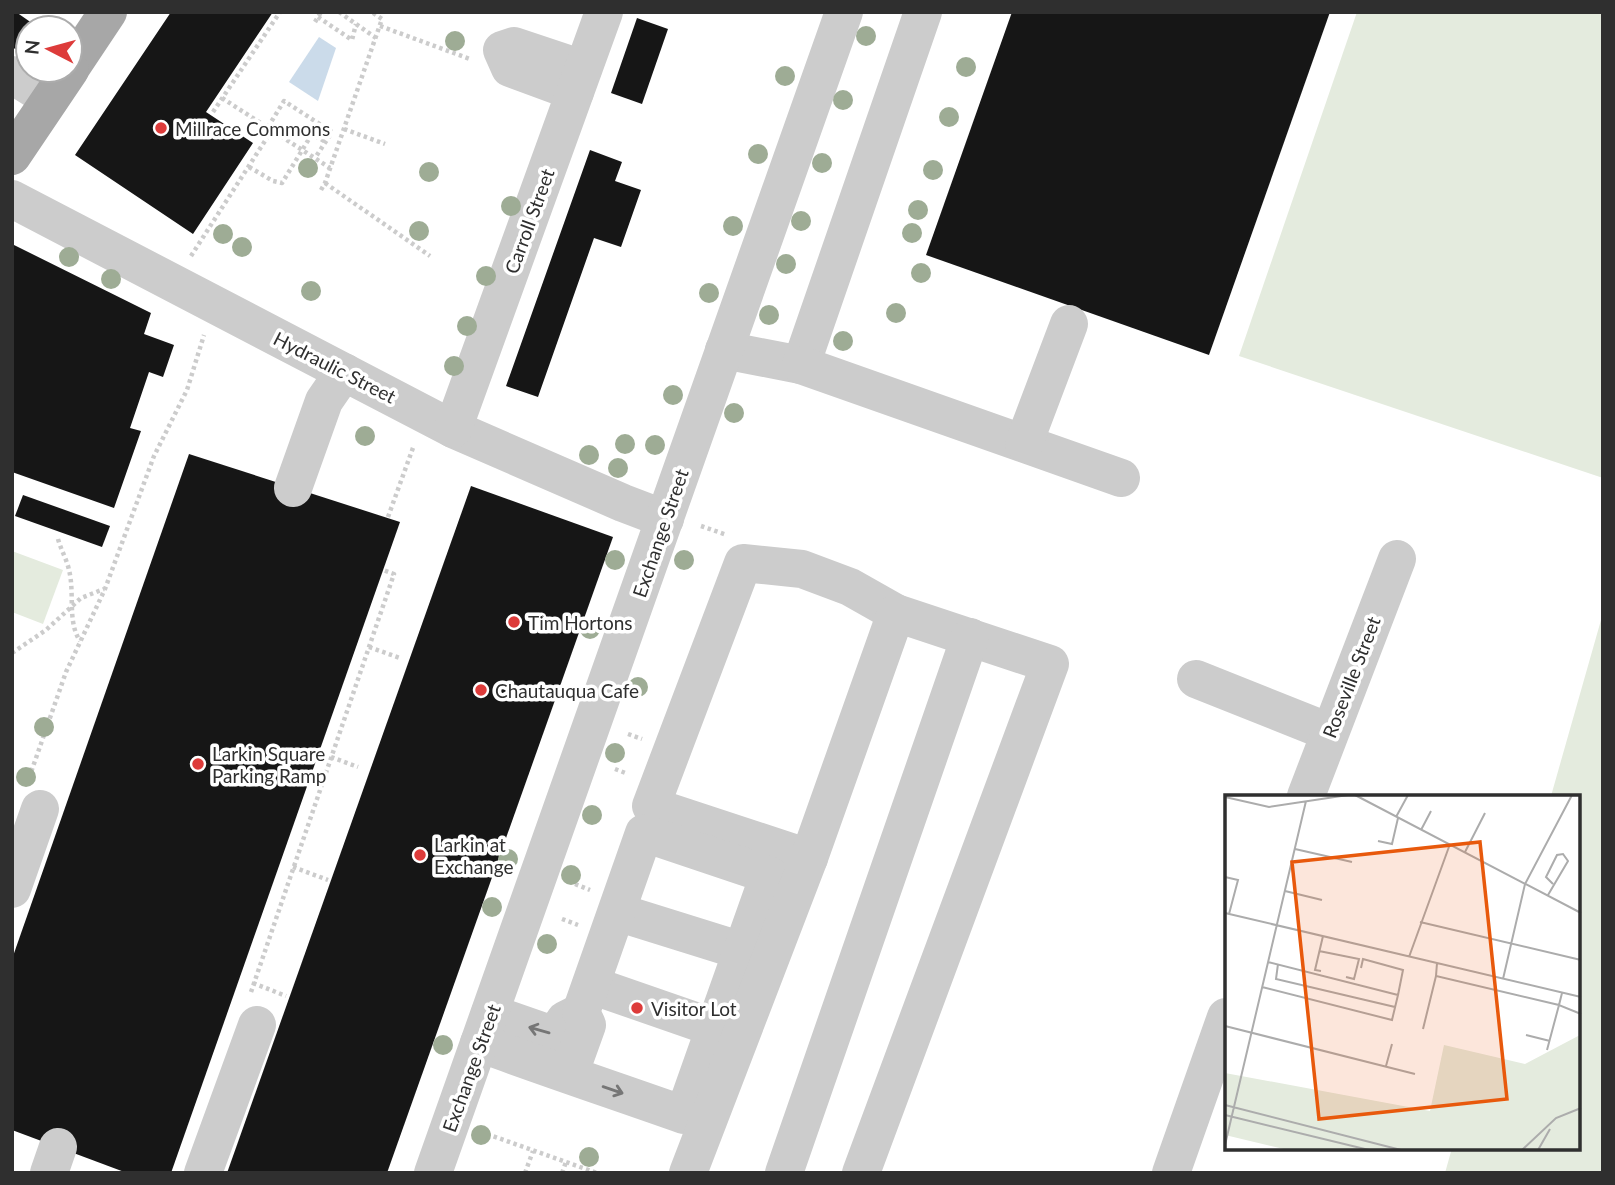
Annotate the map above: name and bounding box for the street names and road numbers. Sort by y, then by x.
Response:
street label: Carroll Street [499,165,559,277]
street label: Hydraulic Street [270,326,400,408]
street label: Exchange Street [627,466,693,600]
street label: Roseville Street [1317,613,1385,741]
street label: Exchange Street [437,1001,505,1135]

